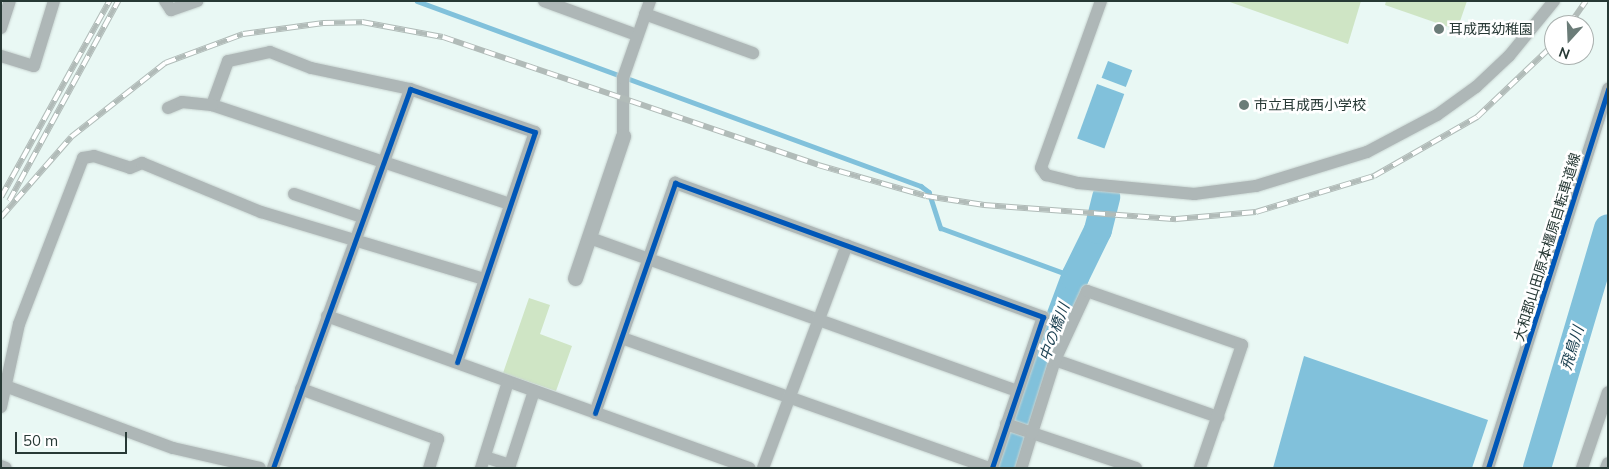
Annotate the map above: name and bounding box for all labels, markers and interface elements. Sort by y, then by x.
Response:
north arrow [1544,15,1594,65]
place label: 耳成西幼稚園 [1449,21,1533,37]
marker: 耳成西幼稚園 [1433,23,1445,35]
text: N [1556,43,1572,63]
place label: 市立耳成西小学校 [1254,97,1366,113]
marker: 市立耳成西小学校 [1238,99,1250,111]
street label: 大和郡山田原本橿原自転車道線 [1510,151,1584,343]
water label: 中の橋川 [1035,301,1073,363]
water label: 飛鳥川 [1557,324,1587,372]
scale bar [18,422,130,454]
text: 50 m [23,431,58,450]

